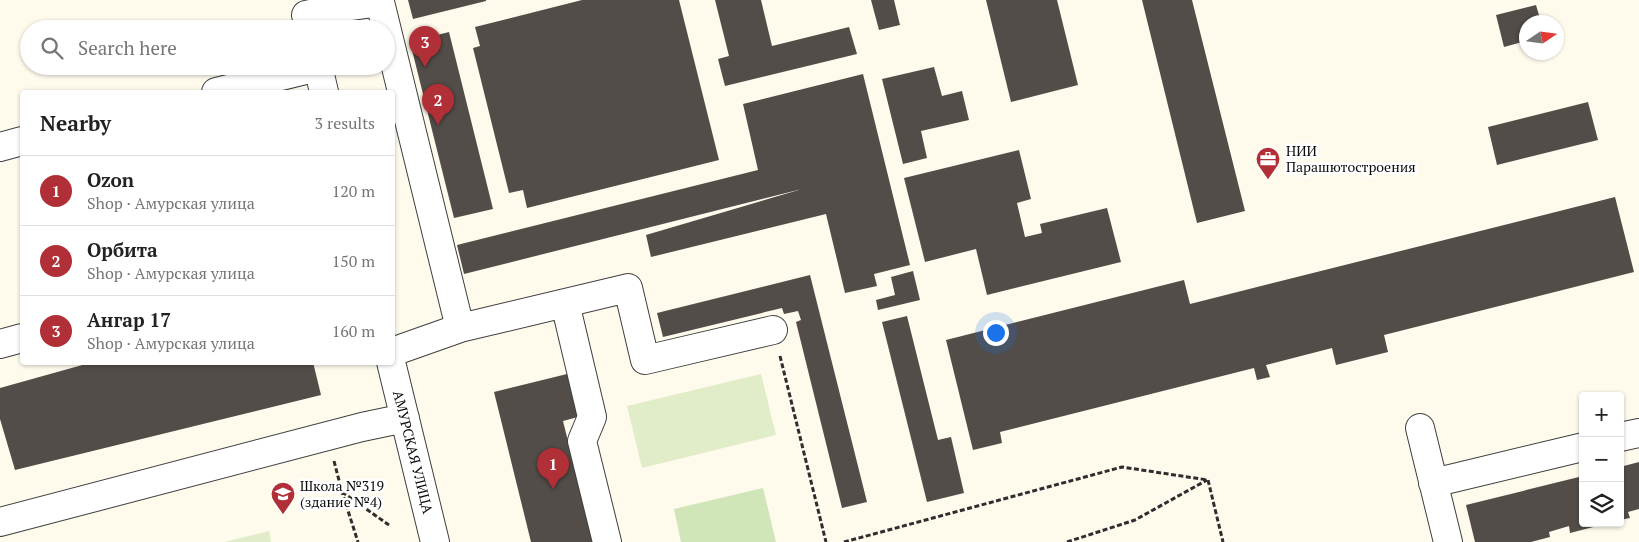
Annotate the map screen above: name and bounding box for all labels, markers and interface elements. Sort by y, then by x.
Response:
north arrow [1519,15,1564,60]
search box [20,20,395,75]
pin: 3 [409,26,441,67]
icon: search [38,34,66,62]
text: Search here [78,35,177,60]
pin: 2 [422,84,454,125]
text: Nearby [40,109,111,137]
text: 3 results [315,112,375,134]
place label: НИИ Парашютостроения [1286,141,1416,176]
office icon: НИИ Парашютостроения [1255,146,1281,180]
text: Ozon [87,167,134,192]
text: 1 [51,180,61,202]
text: 120 m [332,180,375,202]
text: Shop · Амурская улица [87,192,255,214]
text: Орбита [87,237,158,262]
text: 2 [51,250,61,272]
text: 150 m [332,250,375,272]
text: Shop · Амурская улица [87,262,255,284]
text: Ангар 17 [87,307,171,332]
text: 3 [51,320,61,342]
text: 160 m [332,320,375,342]
your location [983,320,1009,346]
text: Shop · Амурская улица [87,332,255,354]
street label: АМУРСКАЯ УЛИЦА [389,388,438,516]
map controls [1579,392,1624,527]
button: + [1579,392,1624,437]
button: − [1579,437,1624,482]
pin: 1 [537,448,569,489]
place label: Школа №319 (здание №4) [300,476,384,511]
school or university icon: Школа №319 (здание №4) [270,481,296,515]
button: layers [1579,482,1624,527]

